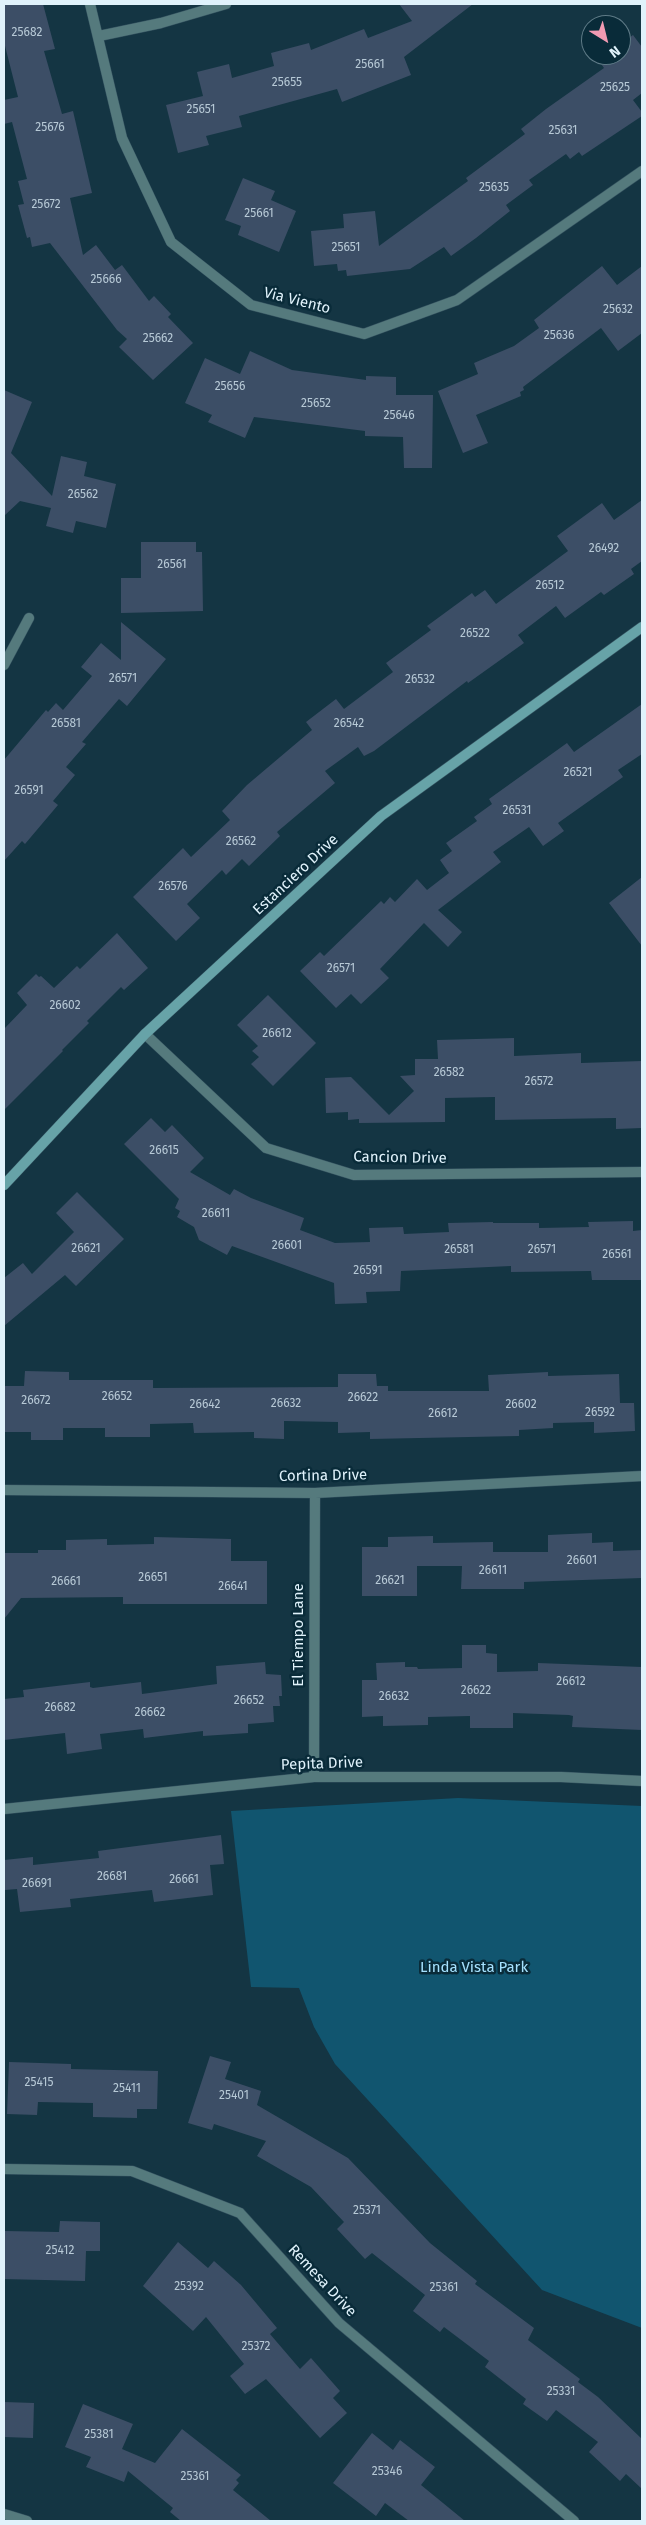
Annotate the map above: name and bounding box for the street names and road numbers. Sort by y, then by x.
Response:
street label: Via Viento [262,284,332,318]
street label: Estanciero Drive [250,831,342,919]
street label: Cancion Drive [353,1148,447,1168]
street label: Cortina Drive [279,1466,367,1486]
street label: El Tiempo Lane [290,1583,308,1687]
street label: Pepita Drive [281,1754,363,1774]
street label: Remesa Drive [284,2241,360,2321]

